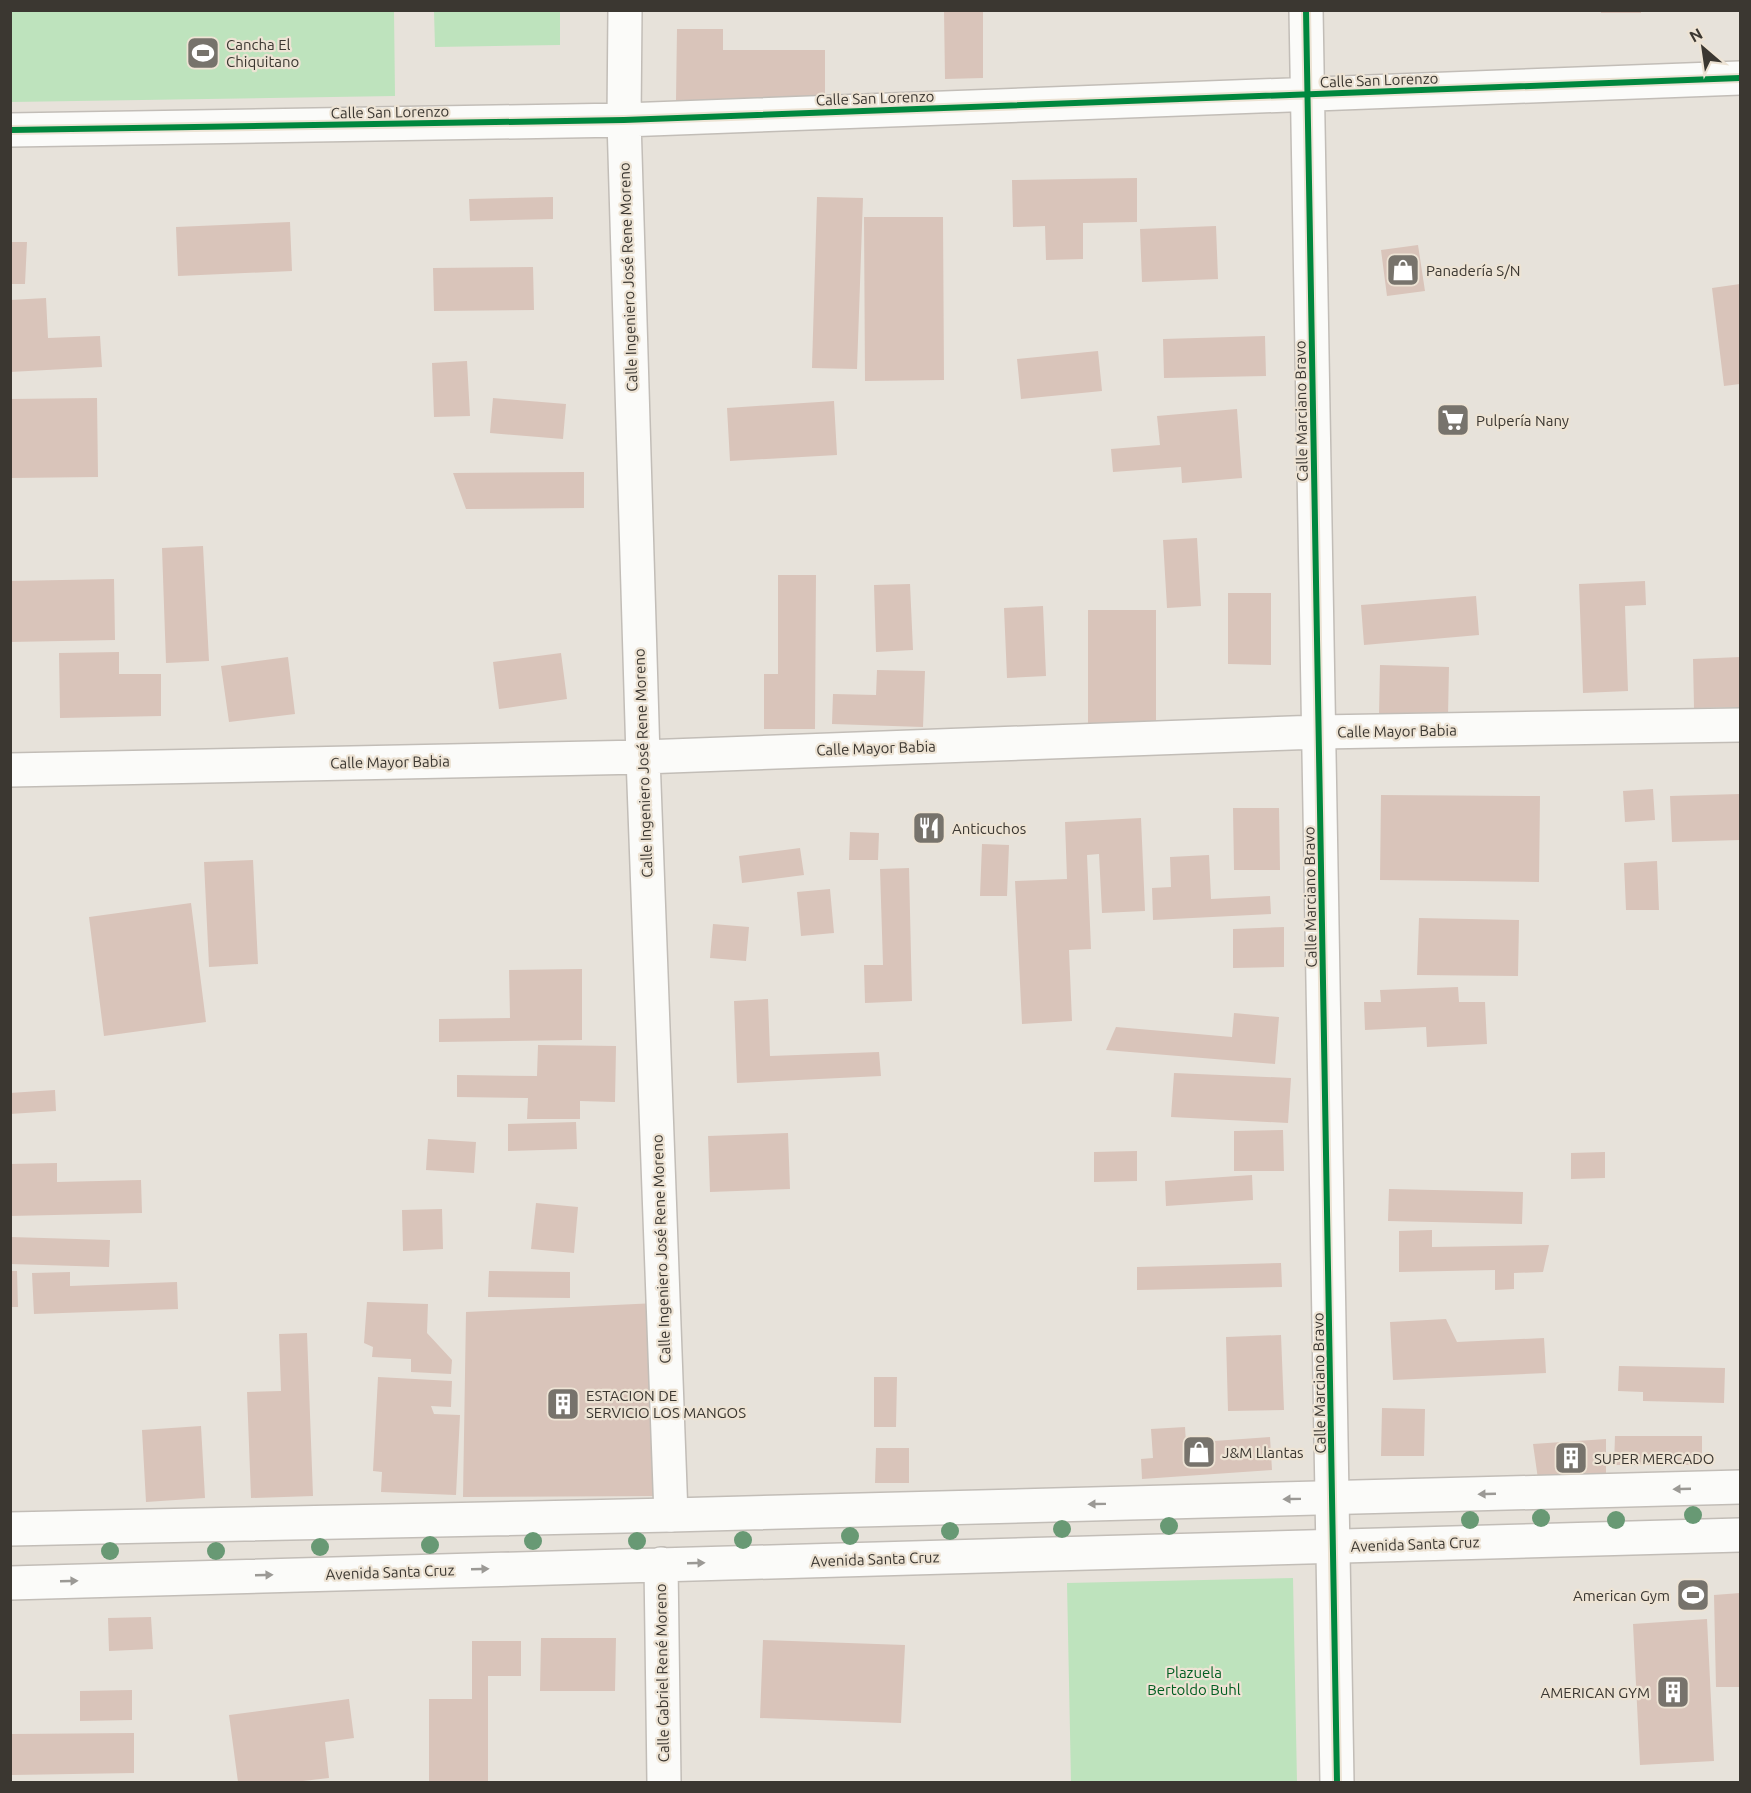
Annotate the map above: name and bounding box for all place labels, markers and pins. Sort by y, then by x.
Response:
sports icon: Cancha El Chiquitano [185,35,221,71]
place label: Cancha El Chiquitano [226,36,299,70]
shop icon: Panadería S/N [1385,252,1421,288]
place label: Panadería S/N [1426,262,1520,279]
supermarket icon: Pulpería Nany [1435,402,1471,438]
place label: Pulpería Nany [1476,412,1569,429]
restaurant icon: Anticuchos [911,810,947,846]
place label: Anticuchos [952,820,1026,837]
building icon: ESTACION DE SERVICIO LOS MANGOS [545,1386,581,1422]
place label: ESTACION DE SERVICIO LOS MANGOS [586,1387,746,1421]
shop icon: J&M Llantas [1181,1434,1217,1470]
building icon: SUPER MERCADO [1553,1440,1589,1476]
place label: J&M Llantas [1222,1444,1304,1461]
place label: SUPER MERCADO [1594,1450,1715,1467]
sports icon: American Gym [1675,1577,1711,1613]
place label: American Gym [1573,1587,1670,1604]
building icon: AMERICAN GYM [1655,1674,1691,1710]
place label: AMERICAN GYM [1541,1684,1650,1701]

